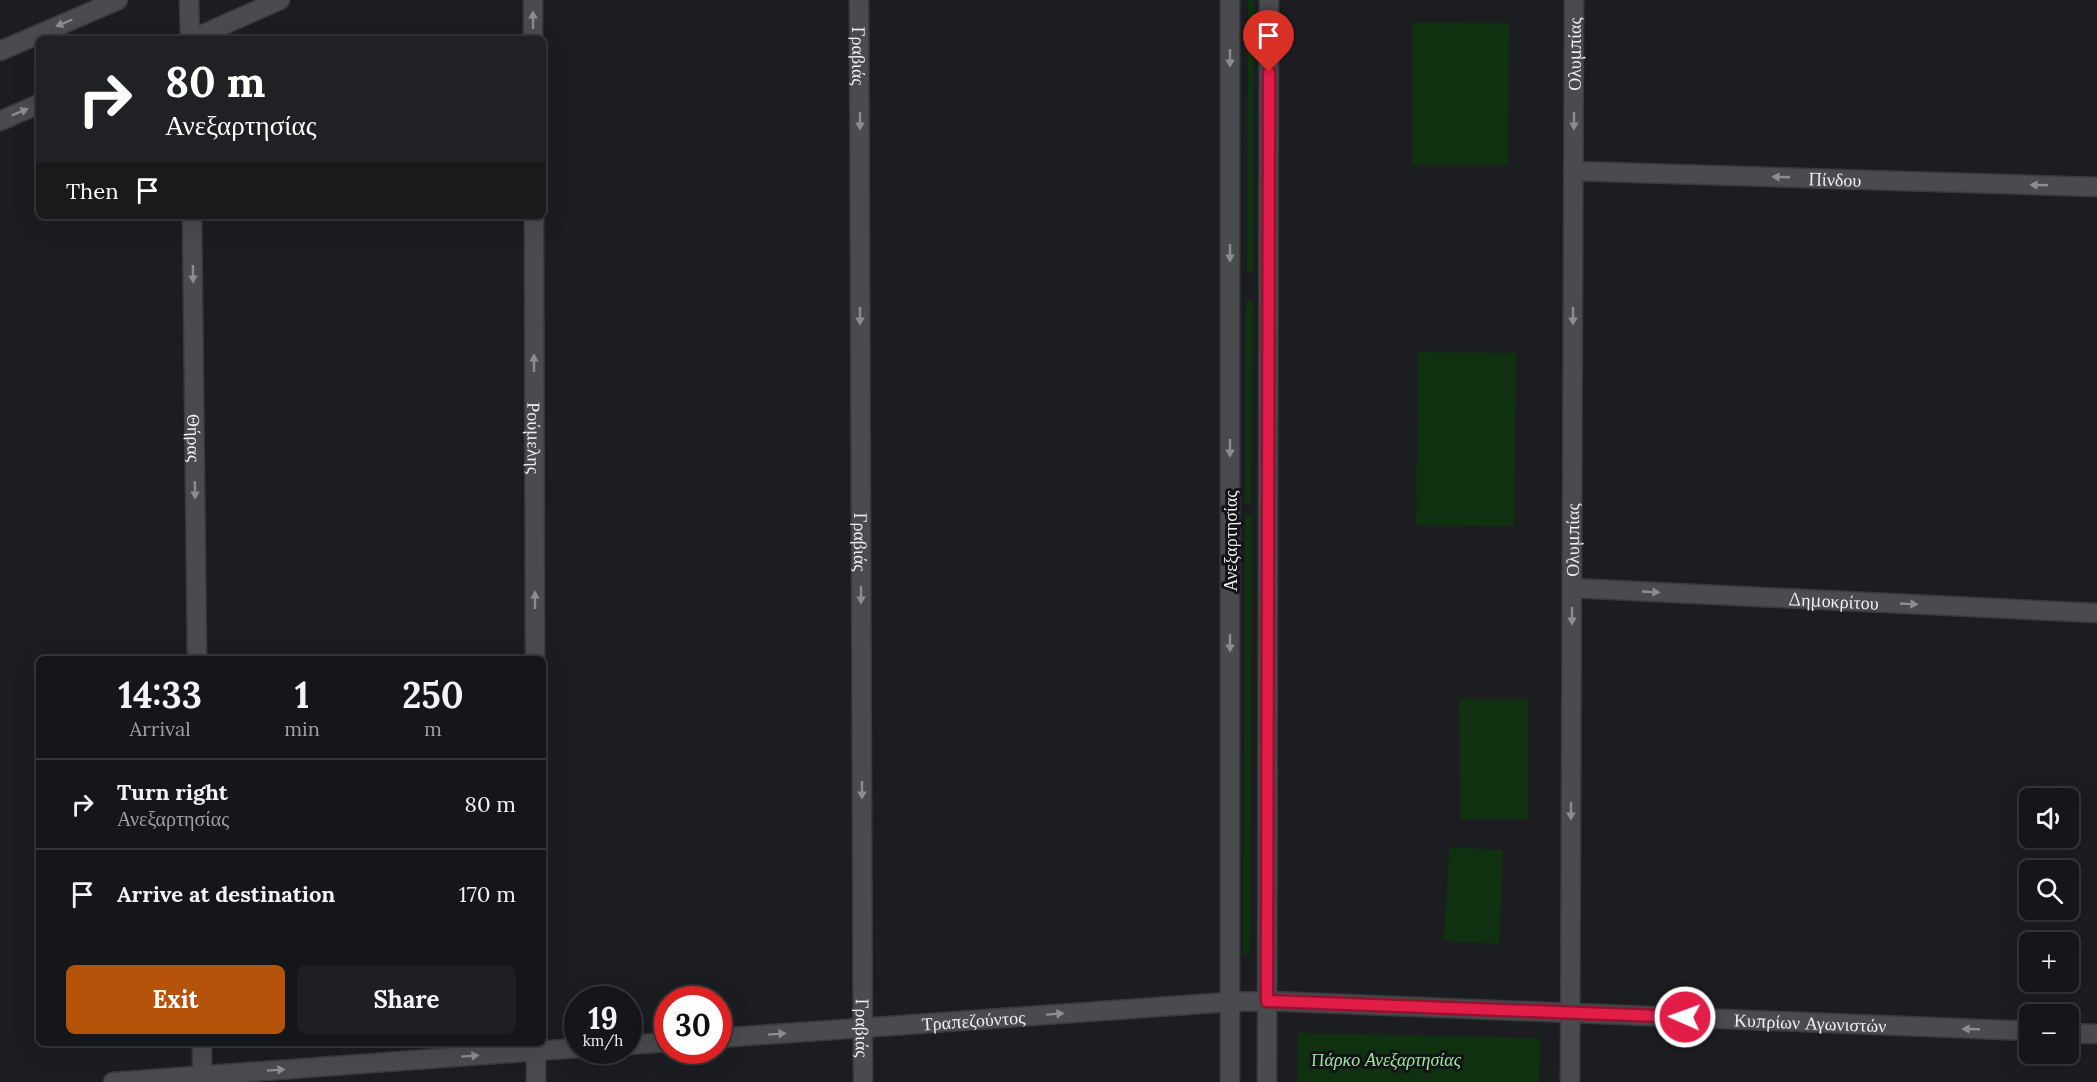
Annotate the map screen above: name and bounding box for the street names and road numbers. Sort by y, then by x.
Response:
street label: Ολυμπίας [1562,17,1585,91]
street label: Γραβιάς [848,27,871,85]
street label: Πίνδου [1808,167,1862,191]
street label: Ρούμελης [523,402,546,474]
street label: Θήρας [183,414,206,462]
street label: Ανεξαρτησίας [1219,491,1242,591]
street label: Ολυμπίας [1560,503,1584,577]
street label: Γραβιάς [849,513,873,571]
street label: Δημοκρίτου [1788,587,1879,614]
street label: Γραβιάς [851,999,874,1057]
street label: Τραπεζούντος [921,1005,1026,1035]
street label: Κυπρίων Αγωνιστών [1734,1008,1887,1037]

